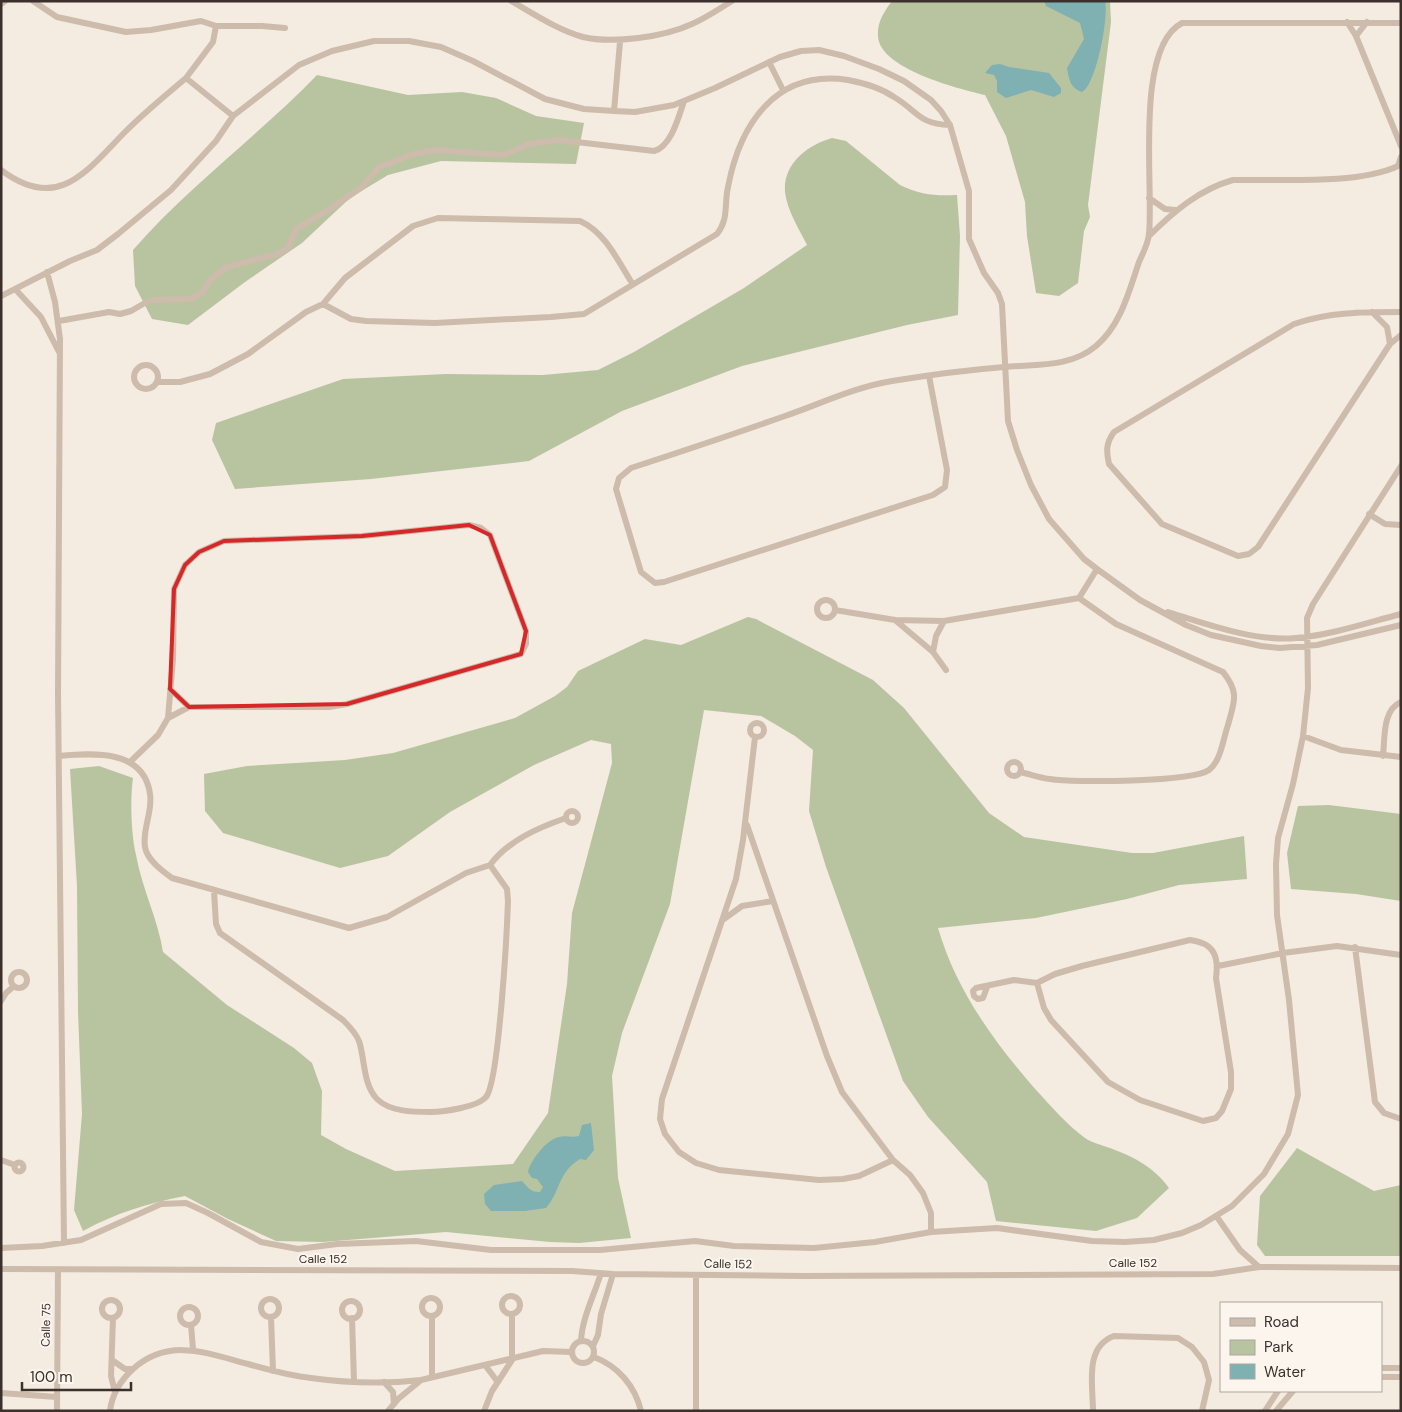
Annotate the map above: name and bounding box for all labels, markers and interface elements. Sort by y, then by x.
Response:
street label: Calle 152 [299,1251,347,1267]
street label: Calle 152 [1109,1255,1157,1271]
street label: Calle 152 [704,1256,752,1272]
legend [1220,1302,1382,1392]
street label: Calle 75 [38,1303,54,1347]
text: Road [1264,1312,1299,1332]
text: Park [1264,1337,1294,1357]
scale bar [22,1360,131,1392]
text: Water [1264,1362,1306,1382]
text: 100 m [30,1367,73,1387]

